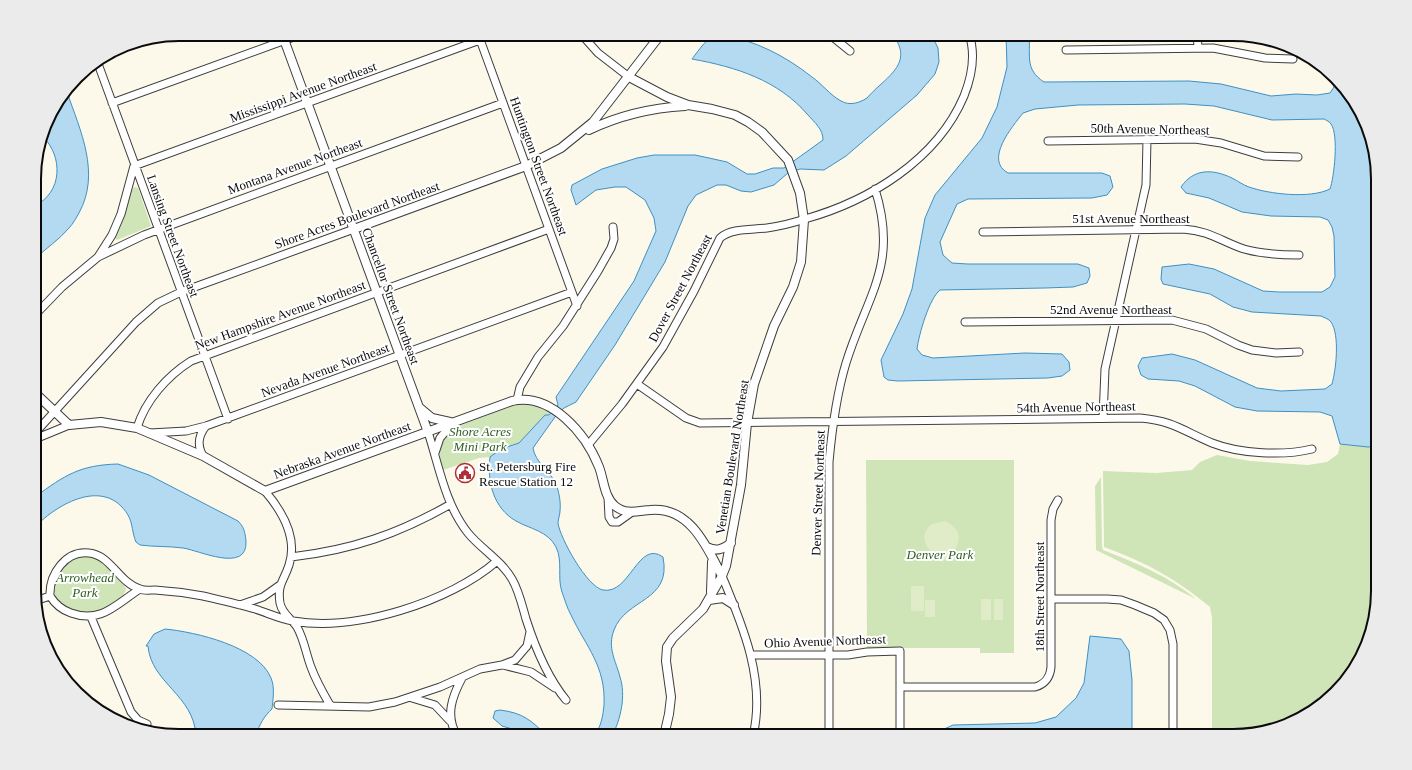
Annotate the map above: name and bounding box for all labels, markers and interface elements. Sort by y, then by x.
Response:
street label: Mississippi Avenue Northeast [228,58,379,126]
street label: Huntington Street Northeast [507,95,571,238]
street label: 50th Avenue Northeast [1090,120,1210,138]
street label: Montana Avenue Northeast [226,135,365,197]
street label: Lansing Street Northeast [144,173,202,300]
street label: Shore Acres Boulevard Northeast [273,178,442,252]
street label: 51st Avenue Northeast [1072,211,1190,226]
street label: Chancellor Street Northeast [359,226,423,367]
street label: Dover Street Northeast [645,231,715,344]
street label: New Hampshire Avenue Northeast [193,277,368,353]
street label: 52nd Avenue Northeast [1050,302,1172,317]
street label: Nevada Avenue Northeast [259,340,392,400]
street label: Venetian Boulevard Northeast [712,378,752,536]
street label: 54th Avenue Northeast [1016,398,1136,416]
street label: Nebraska Avenue Northeast [271,418,413,482]
park label: Shore Acres Mini Park [449,424,511,454]
street label: Denver Street Northeast [808,430,828,556]
place label: St. Petersburg Fire Rescue Station 12 [479,459,576,489]
public building icon: St. Petersburg Fire Rescue Station 12 [454,462,476,484]
street label: 18th Street Northeast [1032,541,1047,652]
park label: Denver Park [906,547,974,562]
park label: Arrowhead Park [55,570,115,600]
street label: Ohio Avenue Northeast [764,631,887,651]

